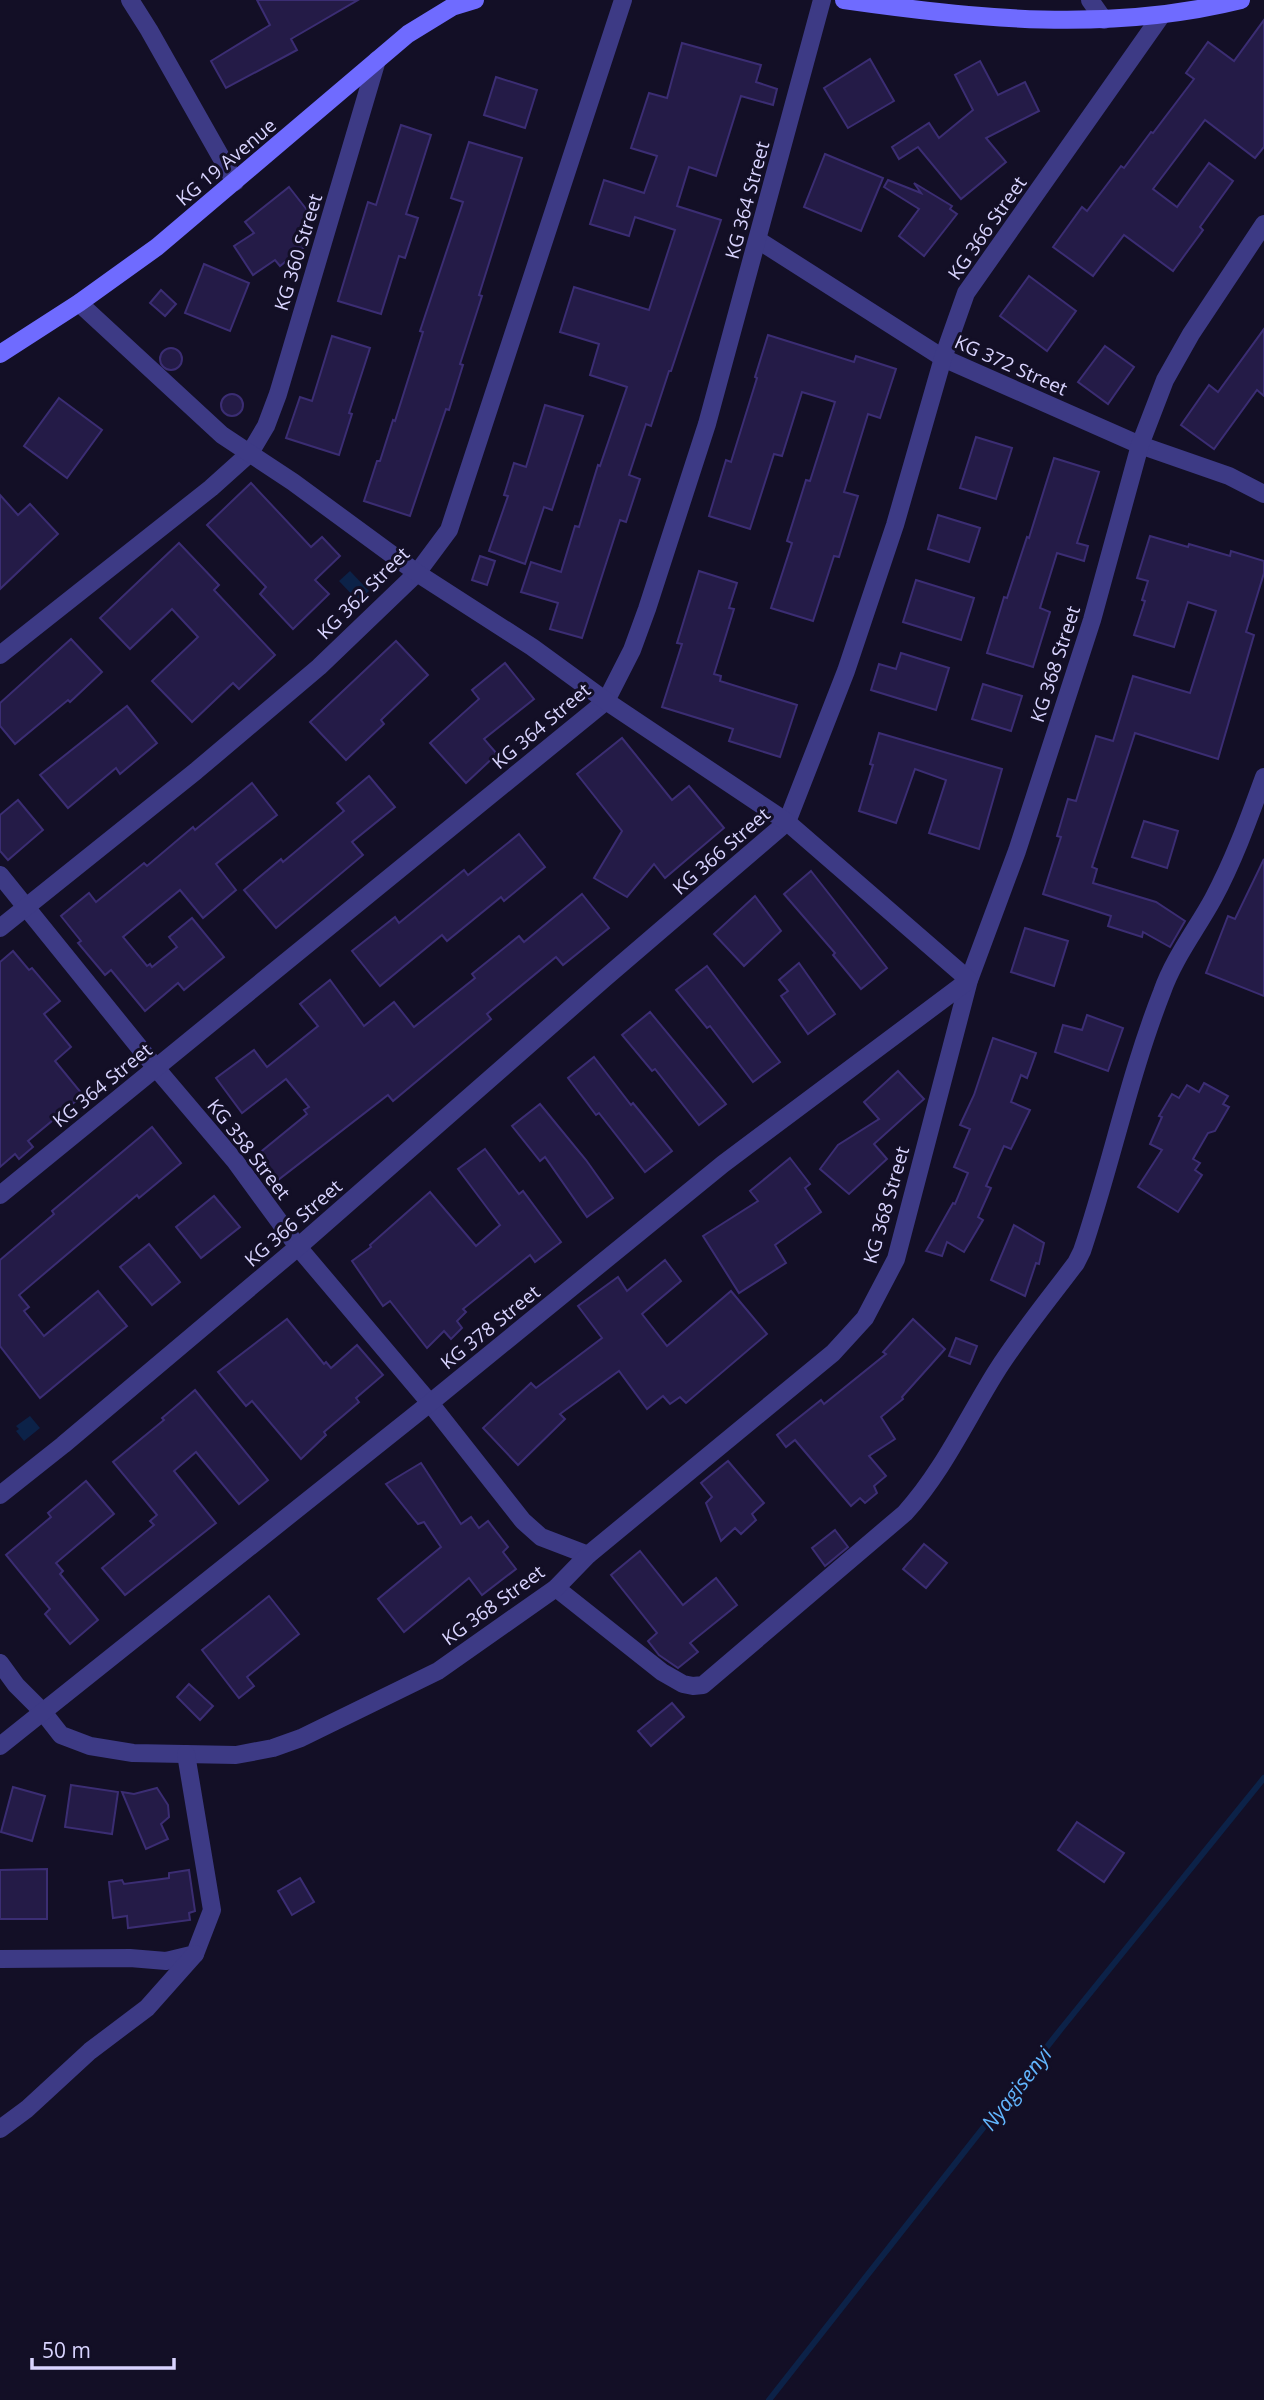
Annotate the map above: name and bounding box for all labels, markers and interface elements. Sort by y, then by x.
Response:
street label: KG 19 Avenue [170,112,282,212]
street label: KG 364 Street [719,138,775,262]
street label: KG 366 Street [942,171,1032,285]
street label: KG 360 Street [268,190,328,314]
street label: KG 372 Street [950,329,1072,402]
street label: KG 362 Street [311,541,415,645]
street label: KG 368 Street [1024,602,1086,726]
street label: KG 364 Street [486,677,596,775]
street label: KG 366 Street [667,801,775,900]
street label: KG 364 Street [47,1037,157,1133]
street label: KG 358 Street [202,1093,297,1205]
street label: KG 368 Street [857,1143,915,1267]
street label: KG 366 Street [239,1173,347,1272]
street label: KG 378 Street [435,1279,545,1375]
street label: KG 368 Street [436,1559,550,1651]
water label: Nyagisenyi [975,2040,1058,2136]
scale bar [32,2326,173,2370]
text: 50 m [42,2336,91,2364]

